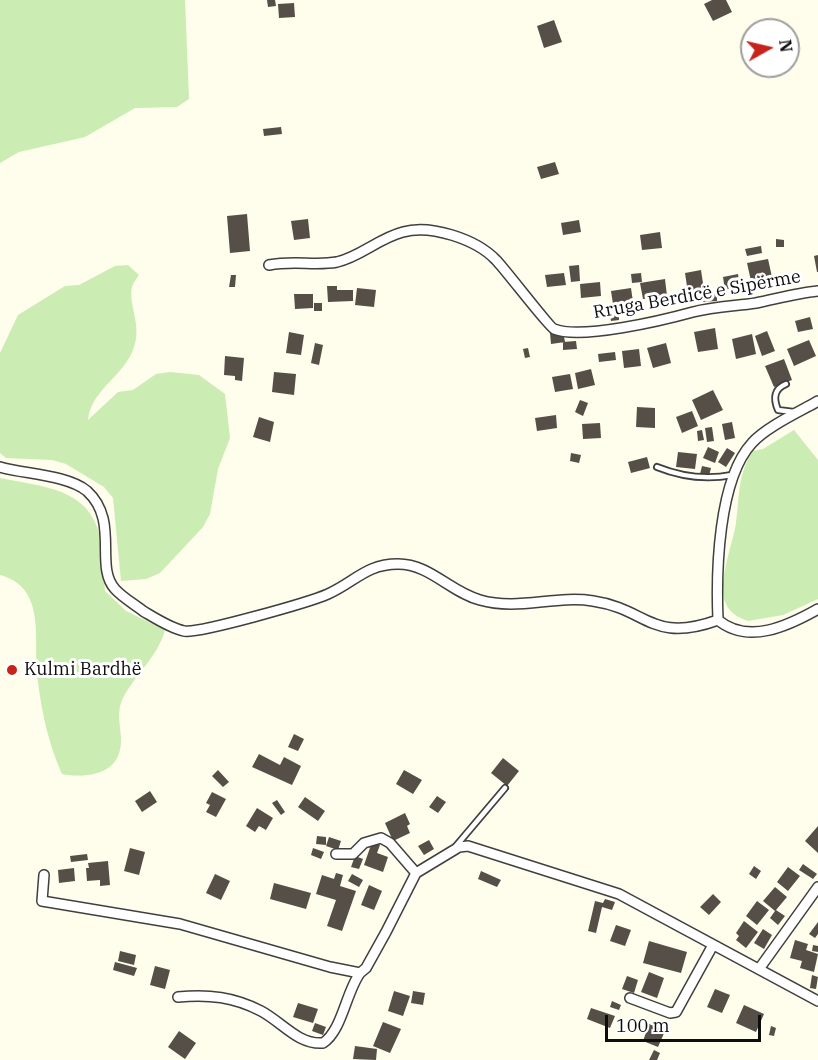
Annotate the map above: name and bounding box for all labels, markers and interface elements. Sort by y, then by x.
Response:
north arrow [740,18,800,78]
text: N [775,38,797,53]
street label: Rruga Berdicë e Sipërme [592,266,802,324]
place label: Kulmi Bardhë [24,659,142,681]
marker: Kulmi Bardhë [5,663,19,677]
scale bar [608,1003,764,1041]
text: 100 m [616,1014,670,1037]

